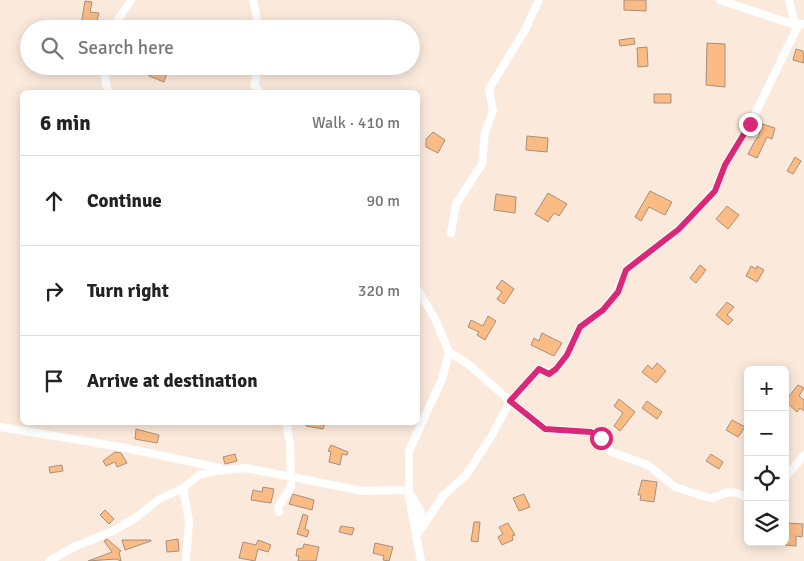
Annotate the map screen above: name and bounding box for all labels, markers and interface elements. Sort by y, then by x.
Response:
search box [20,20,420,75]
icon: search [38,34,66,62]
text: Search here [78,36,174,60]
text: 6 min [40,110,91,136]
text: Walk · 410 m [312,113,400,133]
route end [739,113,762,136]
icon: ahead [40,187,68,215]
text: Continue [87,189,162,213]
text: 90 m [366,191,400,211]
icon: right [40,277,68,305]
text: Turn right [87,279,169,303]
text: 320 m [358,281,400,301]
map controls [744,366,789,546]
button: + [744,366,789,411]
icon: arrive [40,367,68,395]
text: Arrive at destination [87,369,258,393]
button: − [744,411,789,456]
route start [590,427,613,450]
button: locate [744,456,789,501]
button: layers [744,501,789,546]

